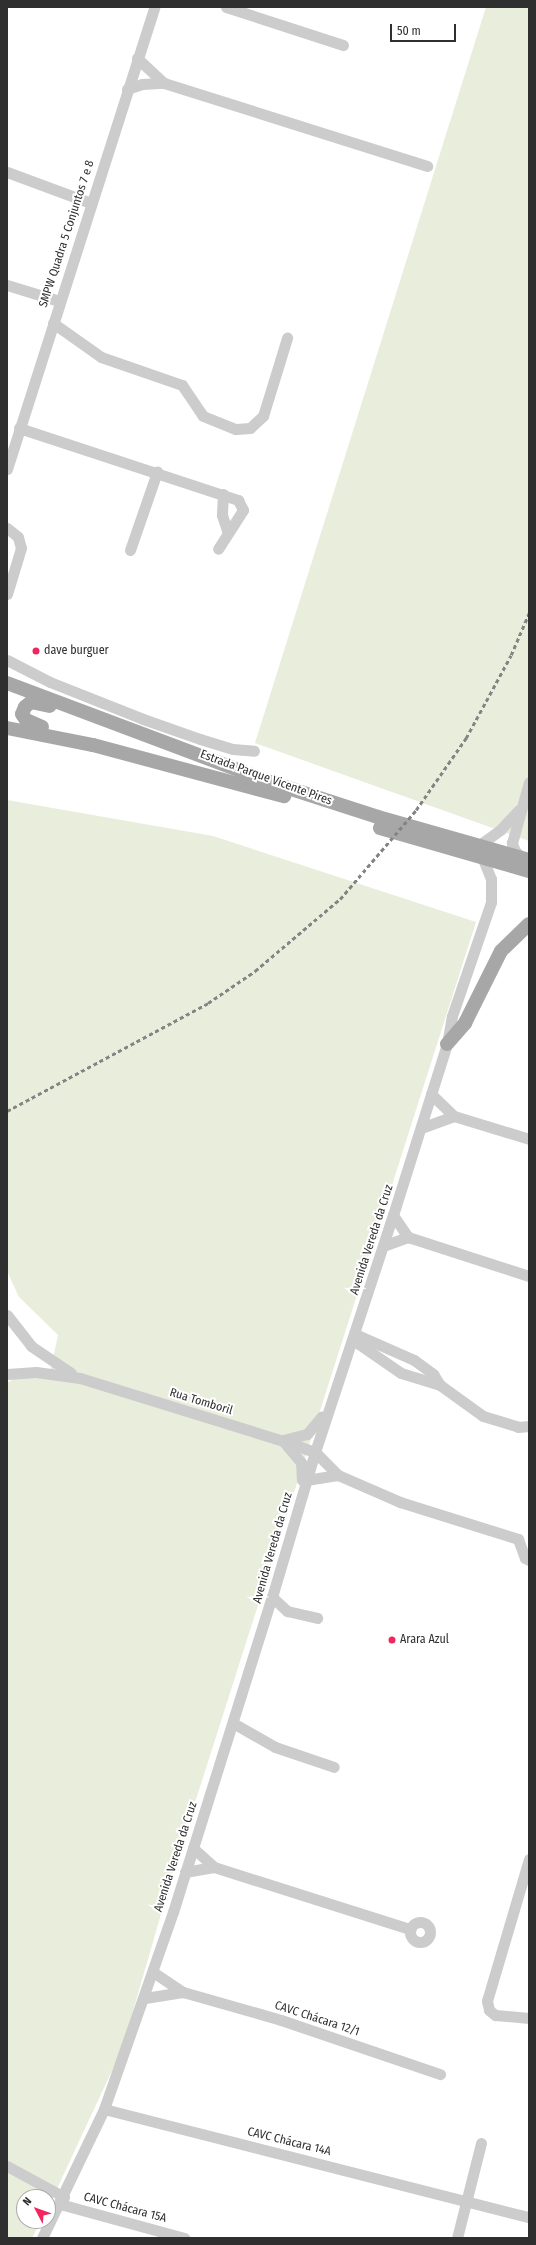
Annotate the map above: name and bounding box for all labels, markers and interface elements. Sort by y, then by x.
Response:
scale bar [392,16,458,42]
text: 50 m [397,24,421,38]
street label: SMPW Quadra 5 Conjuntos 7 e 8 [36,159,98,309]
place label: dave burguer [44,644,109,658]
marker: dave burguer [31,646,41,656]
street label: Estrada Parque Vicente Pires [198,747,334,809]
street label: Avenida Vereda da Cruz [347,1183,397,1297]
street label: Rua Tomboril [168,1386,234,1418]
street label: Avenida Vereda da Cruz [250,1491,296,1605]
place label: Arara Azul [400,1633,449,1647]
marker: Arara Azul [387,1635,397,1645]
street label: Avenida Vereda da Cruz [151,1800,201,1914]
street label: CAVC Chácara 12/1 [273,1999,361,2039]
street label: CAVC Chácara 14A [246,2125,332,2159]
north arrow [16,2189,56,2229]
street label: CAVC Chácara 15A [82,2190,168,2226]
text: N [20,2195,34,2208]

